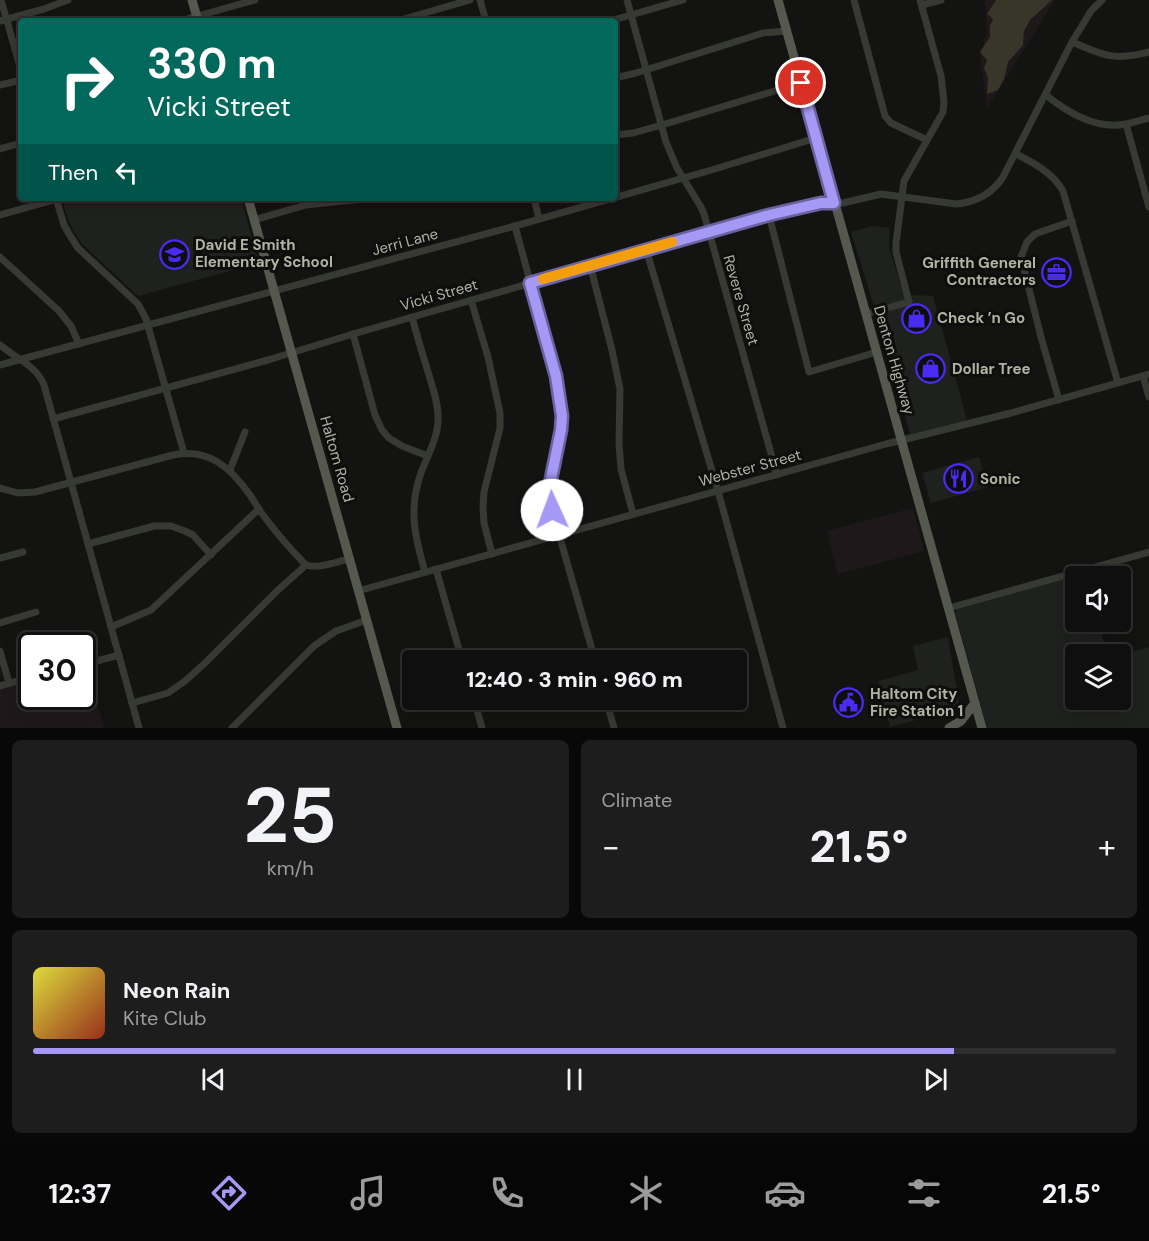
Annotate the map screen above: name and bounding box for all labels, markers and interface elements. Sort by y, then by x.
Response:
text: 330 m [147,36,277,91]
icon: right [48,42,126,120]
pin [775,57,826,108]
icon: arrive [784,66,817,99]
text: Vicki Street [147,89,291,124]
icon: left [110,156,143,189]
text: Then [48,158,98,187]
street label: Jerri Lane [370,224,440,260]
place label: David E Smith Elementary School [195,235,333,272]
school or university icon: David E Smith Elementary School [158,238,190,270]
street label: Revere Street [719,253,763,348]
place label: Griffith General Contractors [922,253,1036,290]
office icon: Griffith General Contractors [1041,256,1073,288]
street label: Vicki Street [398,274,480,316]
shop icon: Check ’n Go [900,302,932,334]
street label: Denton Highway [869,303,919,418]
place label: Check ’n Go [937,308,1025,328]
shop icon: Dollar Tree [915,353,947,385]
place label: Dollar Tree [952,359,1031,379]
street label: Haltom Road [315,414,359,504]
street label: Webster Street [697,445,803,491]
restaurant icon: Sonic [943,463,975,495]
place label: Sonic [980,469,1021,489]
position arrow [520,478,584,542]
map controls [1065,566,1131,710]
button: sound [1065,566,1131,632]
speed limit sign: 30 [18,632,96,710]
button: layers [1065,644,1131,710]
text: 12:40 · 3 min · 960 m [466,665,683,694]
place label: Haltom City Fire Station 1 [870,684,963,721]
public building icon: Haltom City Fire Station 1 [833,687,865,719]
text: 25 [243,765,337,866]
text: Climate [602,787,672,813]
text: 21.5° [809,817,908,876]
text: − [602,825,620,868]
text: + [1098,825,1116,868]
text: km/h [267,855,314,881]
text: Neon Rain [123,976,230,1005]
text: Kite Club [123,1005,207,1031]
icon: previous [197,1063,230,1096]
icon: pause [558,1063,591,1096]
icon: next [919,1063,952,1096]
icon: directions [208,1172,250,1214]
icon: music [347,1172,389,1214]
icon: phone [486,1172,528,1214]
icon: climate [625,1172,667,1214]
icon: car [764,1172,806,1214]
icon: filters [903,1172,945,1214]
text: 12:37 [48,1176,111,1211]
text: 21.5° [1042,1176,1100,1211]

